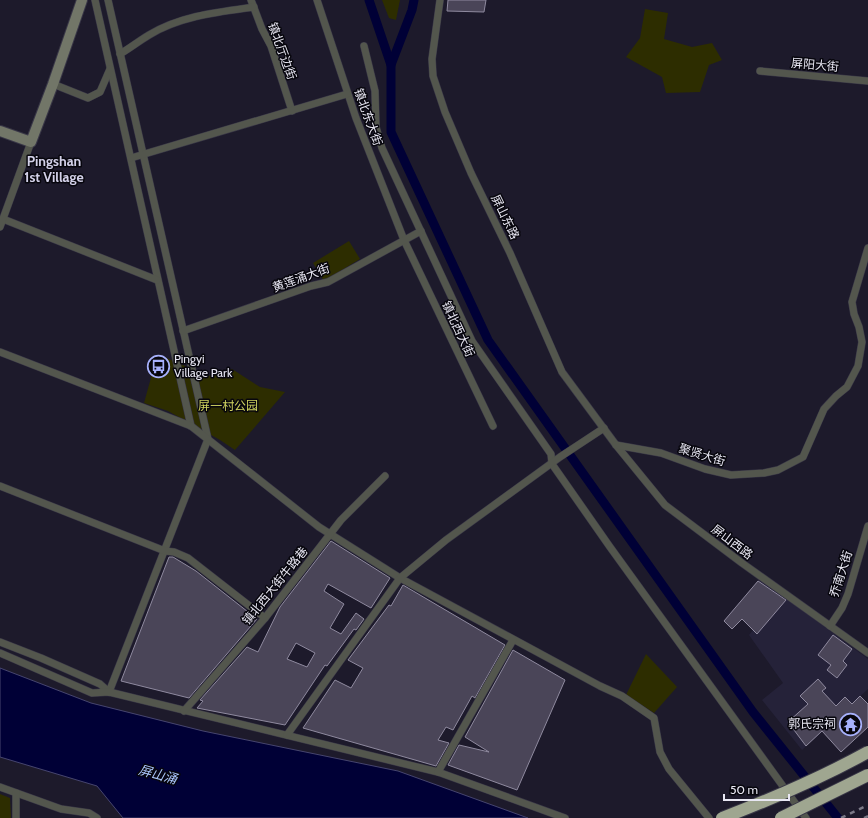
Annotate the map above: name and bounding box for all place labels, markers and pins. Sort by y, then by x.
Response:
place label: Pingyi Village Park [174,351,233,380]
bus stop icon: Pingyi Village Park [146,353,172,379]
temple icon: 郭氏宗祠 [838,711,864,737]
place label: 郭氏宗祠 [788,716,836,731]

